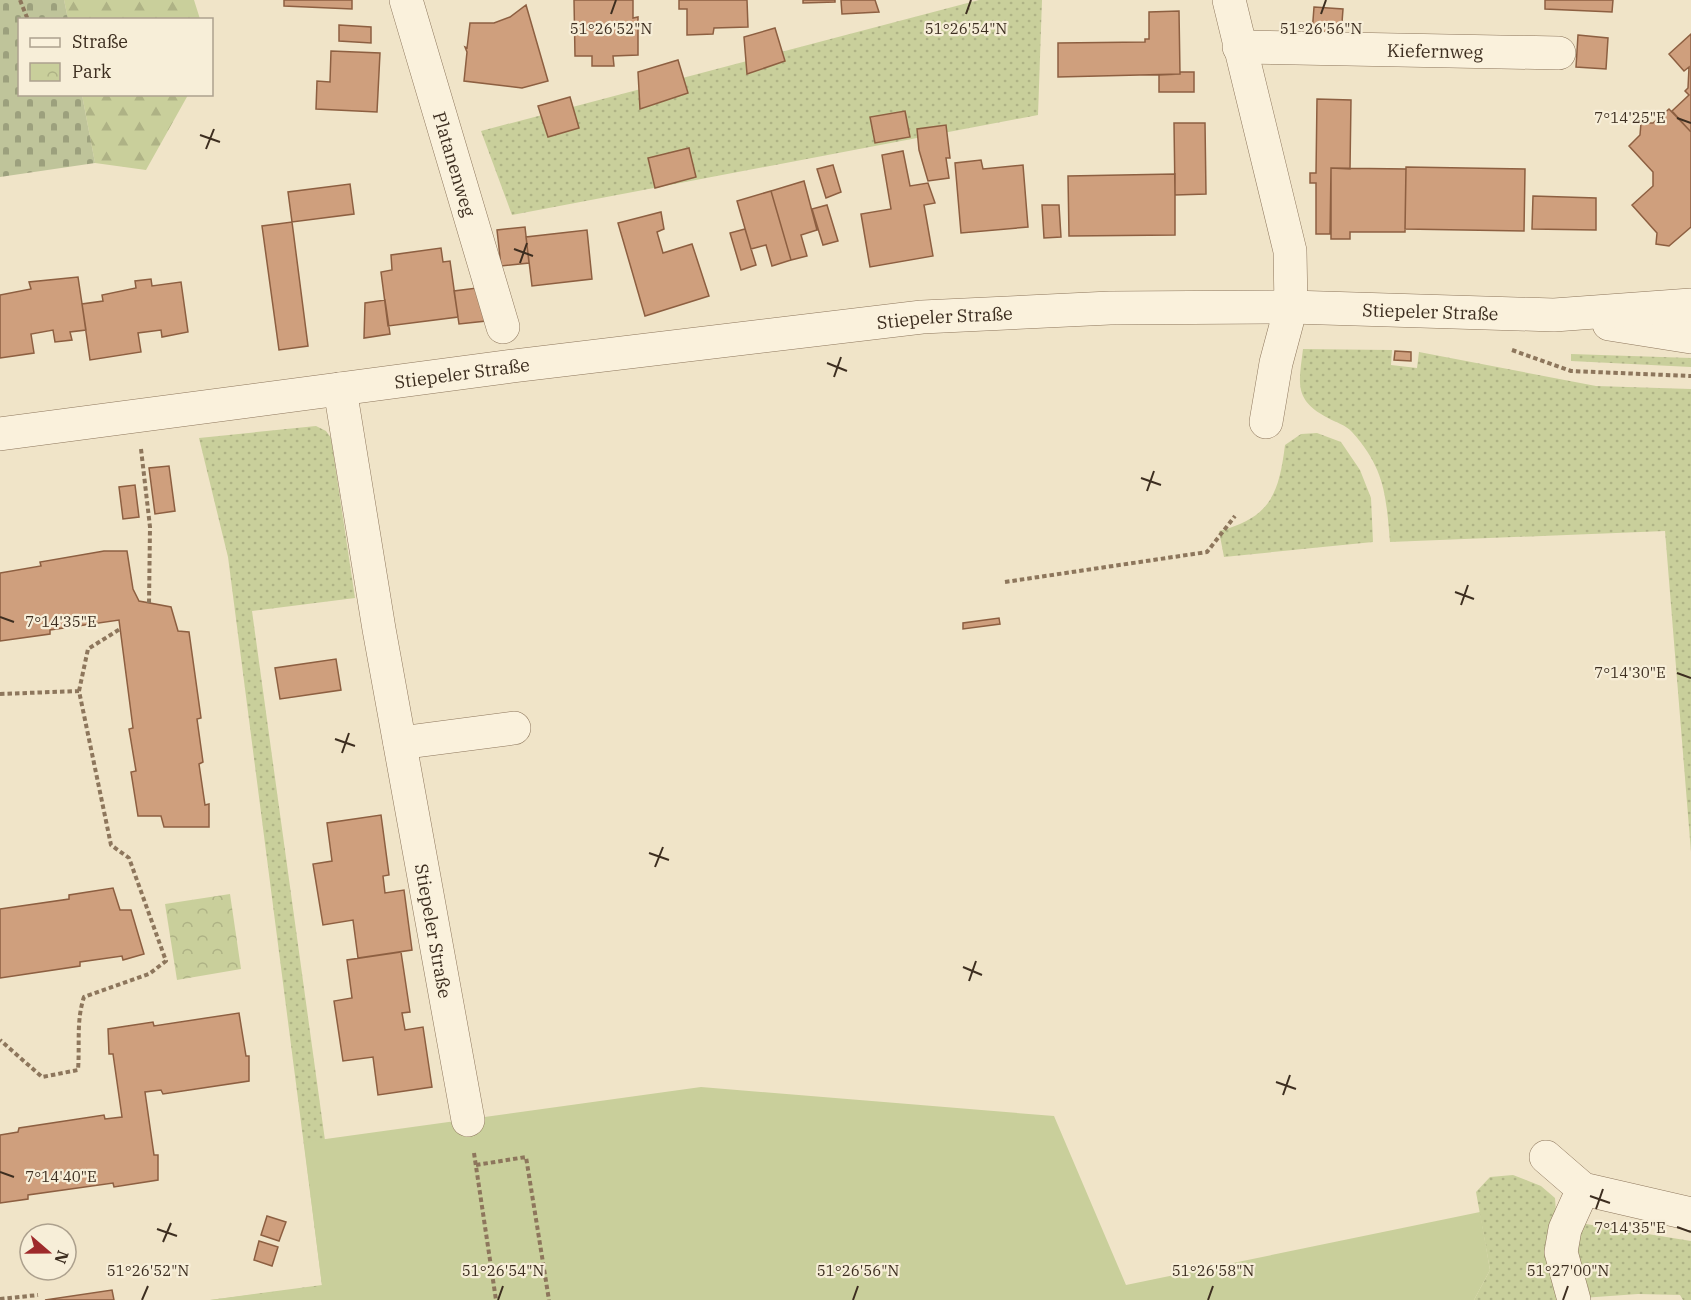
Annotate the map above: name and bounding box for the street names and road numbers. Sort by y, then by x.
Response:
street label: Kiefernweg [1387,38,1484,63]
street label: Platanenweg [428,109,481,219]
street label: Stiepeler Straße [1362,298,1499,325]
street label: Stiepeler Straße [875,301,1013,334]
street label: Stiepeler Straße [393,353,531,393]
street label: Stiepeler Straße [410,862,457,1000]

